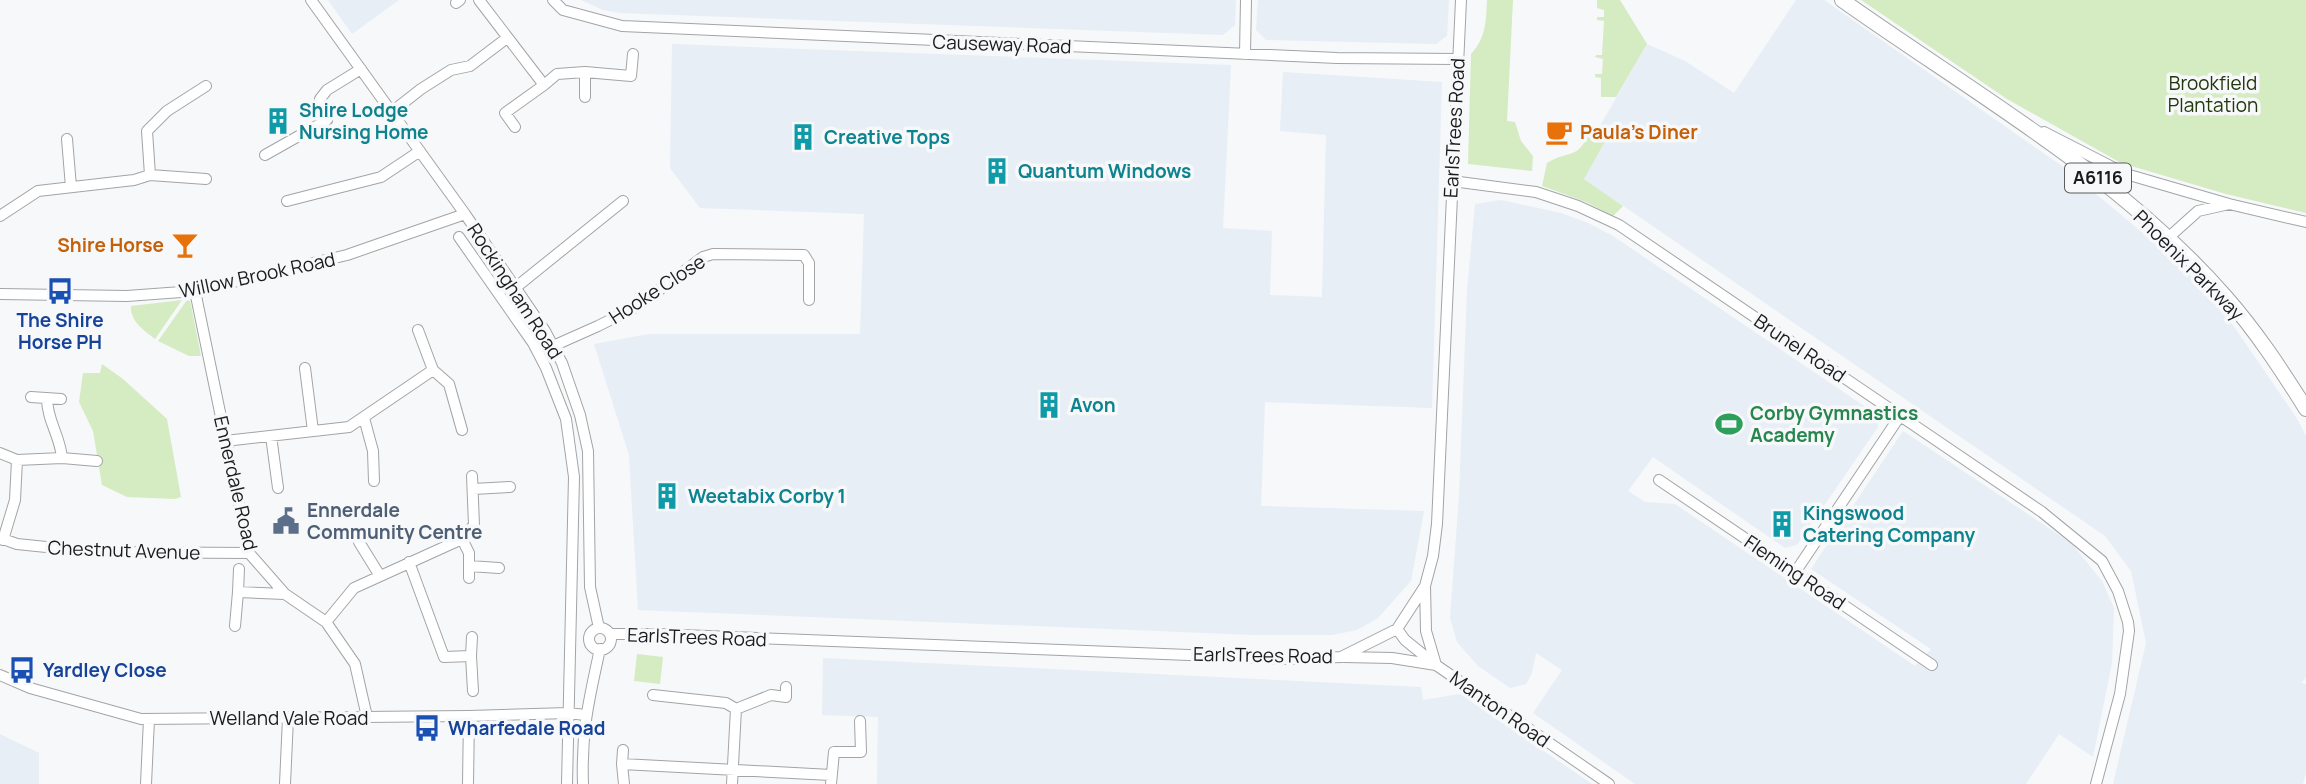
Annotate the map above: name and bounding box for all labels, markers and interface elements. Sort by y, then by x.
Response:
street label: Causeway Road [932,29,1072,59]
street label: EarlsTrees Road [1437,58,1471,198]
park label: Brookfield Plantation [2168,70,2258,118]
place label: Shire Lodge Nursing Home [299,97,429,145]
building icon: Shire Lodge Nursing Home [263,106,293,136]
cafe icon: Paula's Diner [1544,117,1574,147]
place label: Paula's Diner [1580,119,1698,145]
building icon: Creative Tops [788,122,818,152]
place label: Creative Tops [824,124,950,150]
building icon: Quantum Windows [982,156,1012,186]
place label: Quantum Windows [1018,158,1191,184]
road number: A6116 [2065,163,2131,192]
street label: Phoenix Parkway [2128,204,2250,326]
street label: Rockingham Road [461,218,569,364]
bar icon: Shire Horse [170,230,200,260]
place label: Shire Horse [57,232,164,258]
street label: Willow Brook Road [177,246,337,304]
street label: Hooke Close [604,248,710,330]
bus stop icon: The Shire Horse PH [45,276,75,306]
place label: The Shire Horse PH [16,307,104,355]
street label: Brunel Road [1749,308,1851,388]
building icon: Avon [1034,390,1064,420]
place label: Avon [1070,392,1116,418]
place label: Corby Gymnastics Academy [1750,400,1918,448]
sports icon: Corby Gymnastics Academy [1714,409,1744,439]
street label: Ennerdale Road [208,413,264,553]
building icon: Weetabix Corby 1 [652,481,682,511]
place label: Weetabix Corby 1 [688,483,846,509]
place label: Ennerdale Community Centre [307,497,483,545]
place label: Kingswood Catering Company [1803,500,1975,548]
public building icon: Ennerdale Community Centre [271,506,301,536]
building icon: Kingswood Catering Company [1767,509,1797,539]
street label: Fleming Road [1739,529,1851,615]
street label: Chestnut Avenue [47,534,201,566]
street label: EarlsTrees Road [627,622,767,652]
street label: EarlsTrees Road [1193,641,1333,669]
bus stop icon: Yardley Close [7,655,37,685]
place label: Yardley Close [43,657,167,683]
street label: Manton Road [1445,665,1555,753]
street label: Welland Vale Road [210,705,369,731]
bus stop icon: Wharfedale Road [412,713,442,743]
place label: Wharfedale Road [448,715,605,741]

